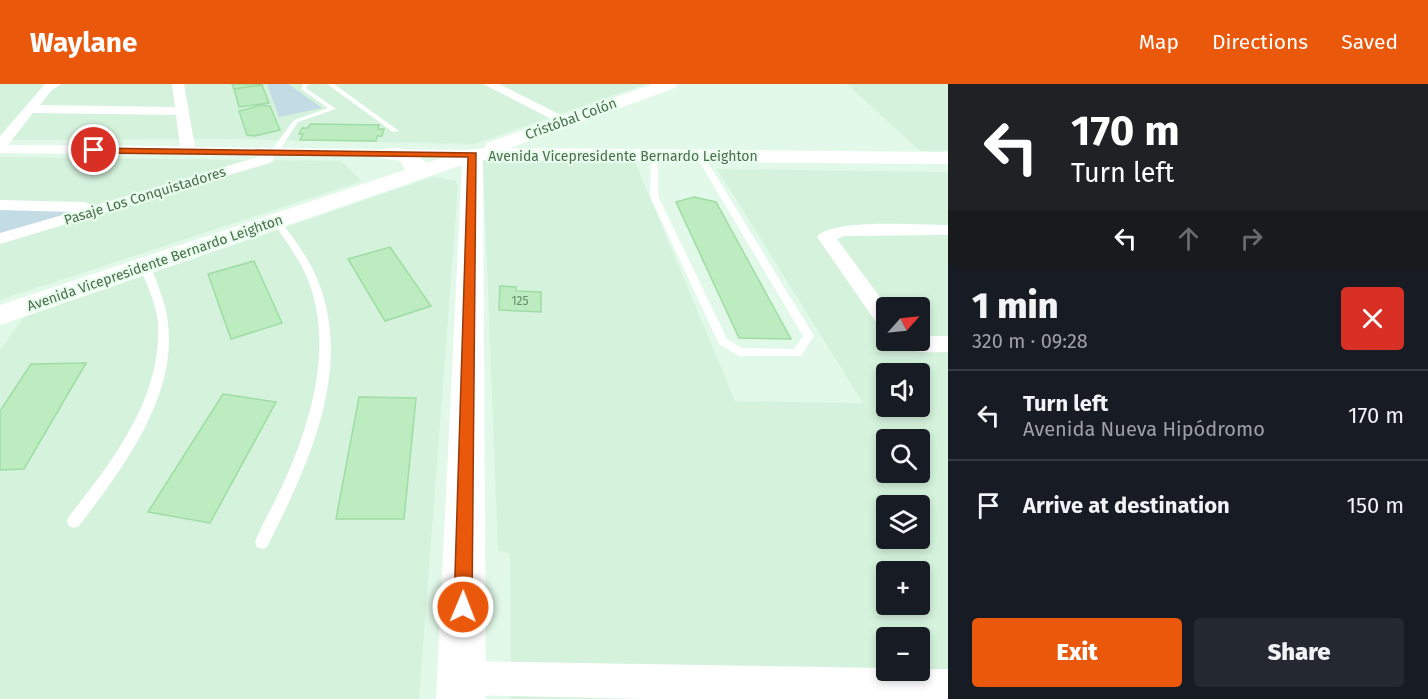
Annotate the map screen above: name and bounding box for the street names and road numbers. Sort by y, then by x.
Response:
street label: Cristóbal Colón [523,95,619,143]
street label: Avenida Vicepresidente Bernardo Leighton [488,148,758,165]
street label: Pasaje Los Conquistadores [62,163,228,229]
street label: Avenida Vicepresidente Bernardo Leighton [25,211,285,315]

